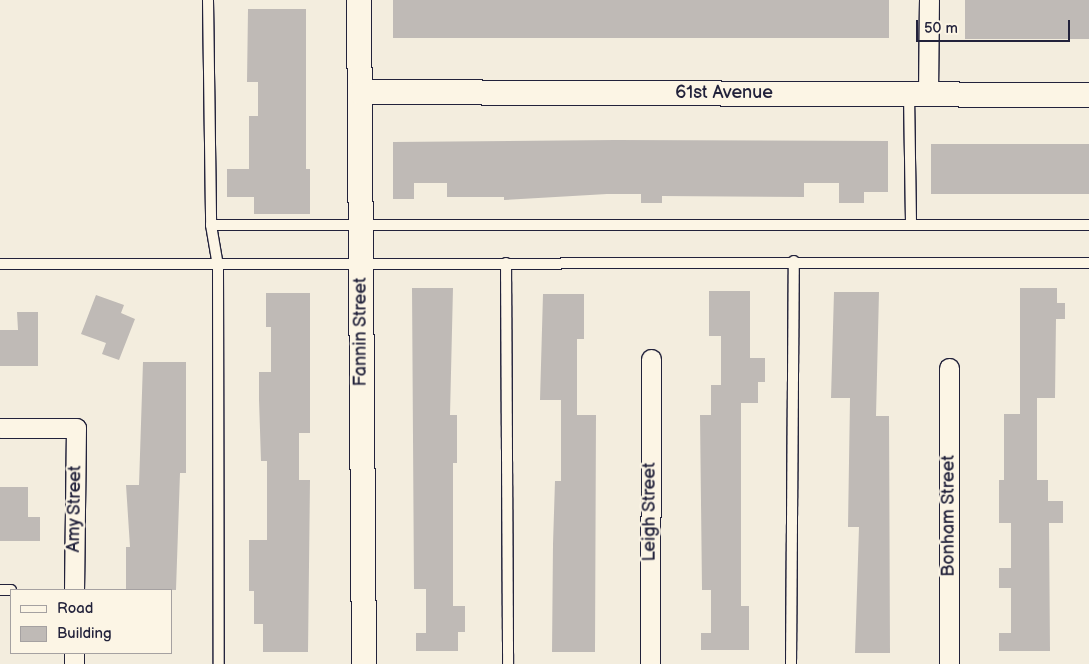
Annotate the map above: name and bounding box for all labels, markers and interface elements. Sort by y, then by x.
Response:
scale bar [919,10,1073,42]
text: 50 m [924,19,958,38]
street label: 61st Avenue [675,82,773,104]
street label: Fannin Street [350,277,372,387]
street label: Bonham Street [938,455,960,577]
street label: Leigh Street [639,462,661,562]
street label: Amy Street [63,465,87,553]
legend [10,589,172,654]
text: Road [57,599,93,618]
text: Building [57,624,112,643]

